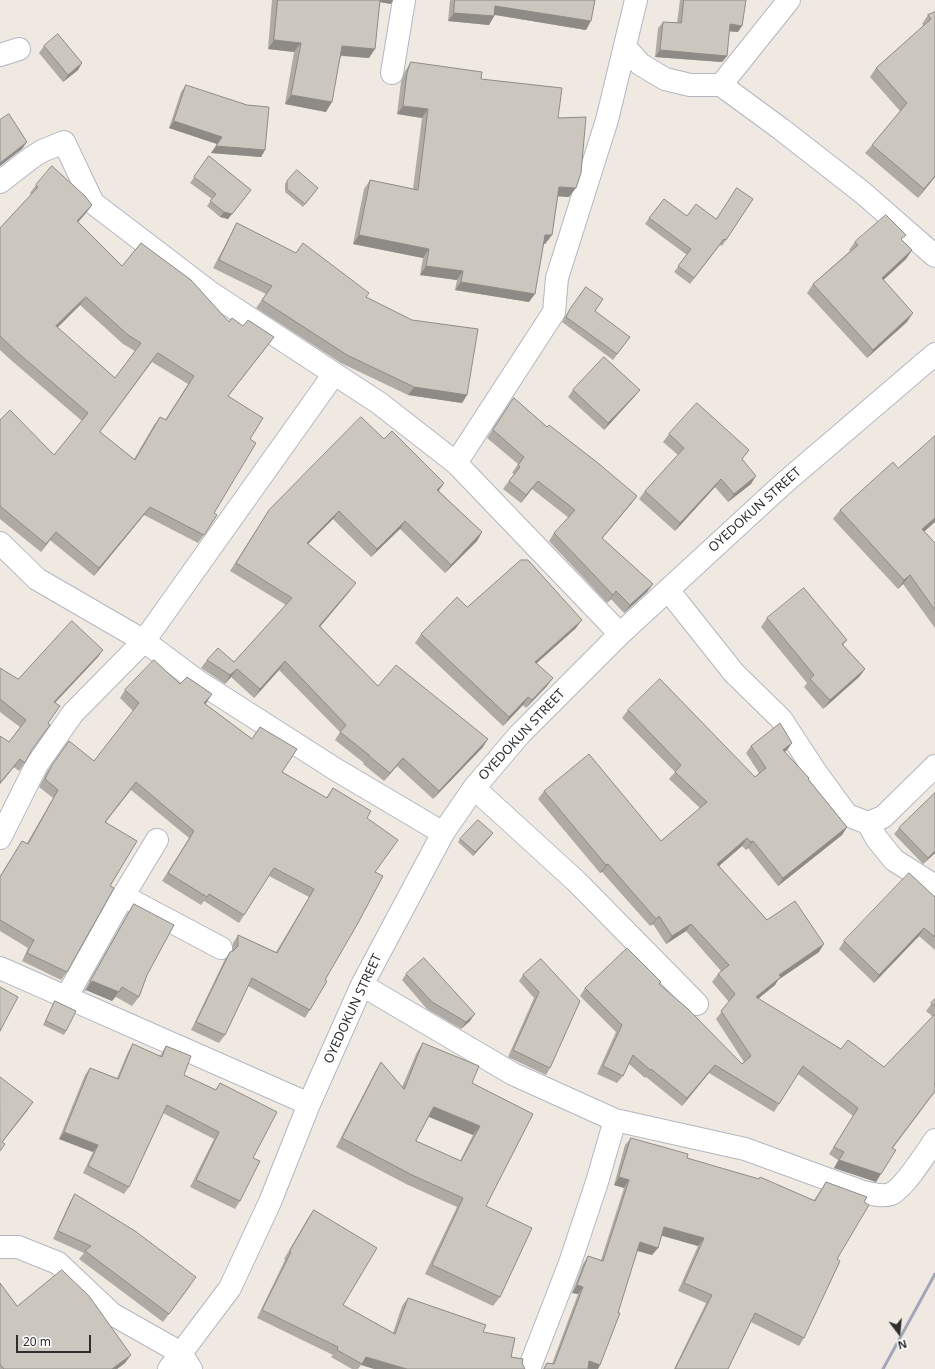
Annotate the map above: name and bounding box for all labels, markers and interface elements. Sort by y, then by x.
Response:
street label: OYEDOKUN STREET [705,464,805,556]
street label: OYEDOKUN STREET [476,686,568,784]
street label: OYEDOKUN STREET [321,952,385,1066]
north arrow [879,1313,919,1353]
scale bar [18,1327,93,1353]
text: 20 m [23,1333,51,1350]
text: N [896,1337,909,1353]

